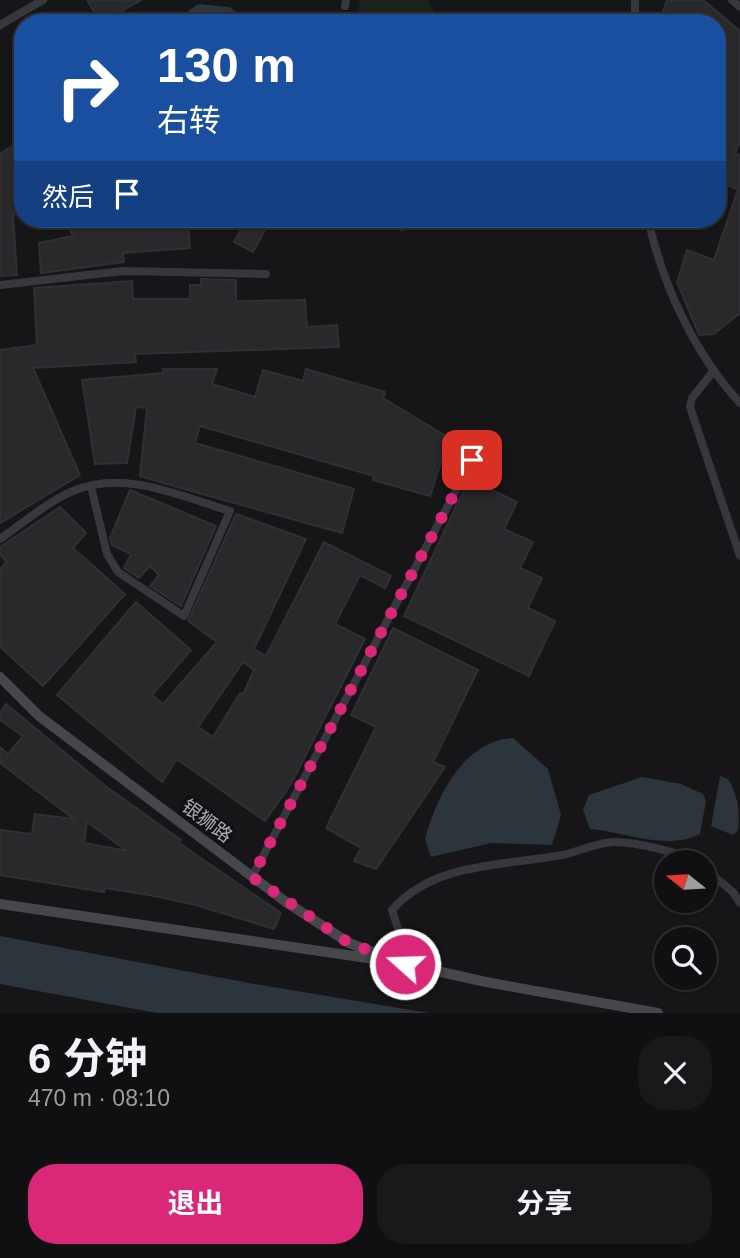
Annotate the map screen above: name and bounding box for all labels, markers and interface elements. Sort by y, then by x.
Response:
text: 130 m [157,38,296,92]
icon: right [42,42,133,133]
text: 右转 [157,103,221,139]
icon: arrive [108,175,146,213]
text: 然后 [42,182,94,212]
pin [442,430,502,490]
icon: arrive [453,441,491,479]
street label: 银狮路 [178,795,236,847]
north arrow [654,850,718,914]
map controls [654,850,717,990]
position arrow [368,927,442,1001]
button: search [654,927,717,990]
text: 6 分钟 [28,1035,147,1082]
button: close [638,1036,712,1110]
text: 470 m · 08:10 [28,1085,170,1111]
button: 退出 [28,1164,363,1244]
button: 分享 [377,1164,712,1244]

